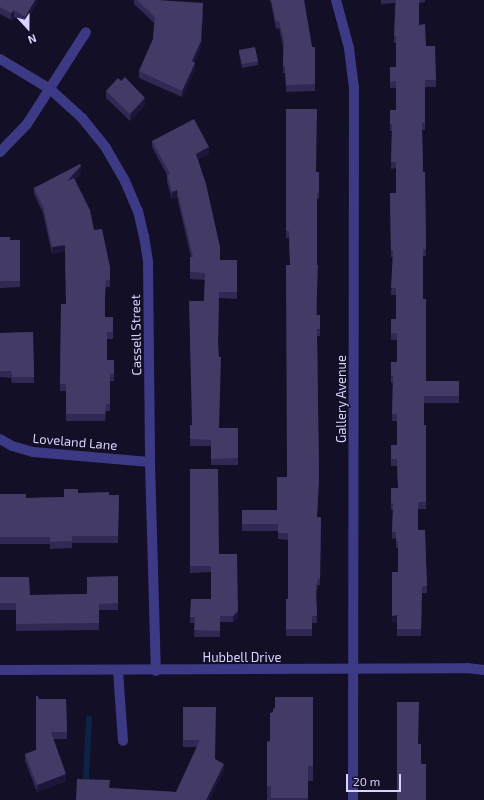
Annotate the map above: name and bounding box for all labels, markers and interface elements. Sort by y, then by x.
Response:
north arrow [8,8,48,48]
text: N [26,32,39,47]
street label: Cassell Street [127,294,145,376]
street label: Gallery Avenue [333,355,349,443]
street label: Loveland Lane [32,431,118,453]
street label: Hubbell Drive [202,649,282,665]
scale bar [348,766,403,792]
text: 20 m [353,774,380,788]

